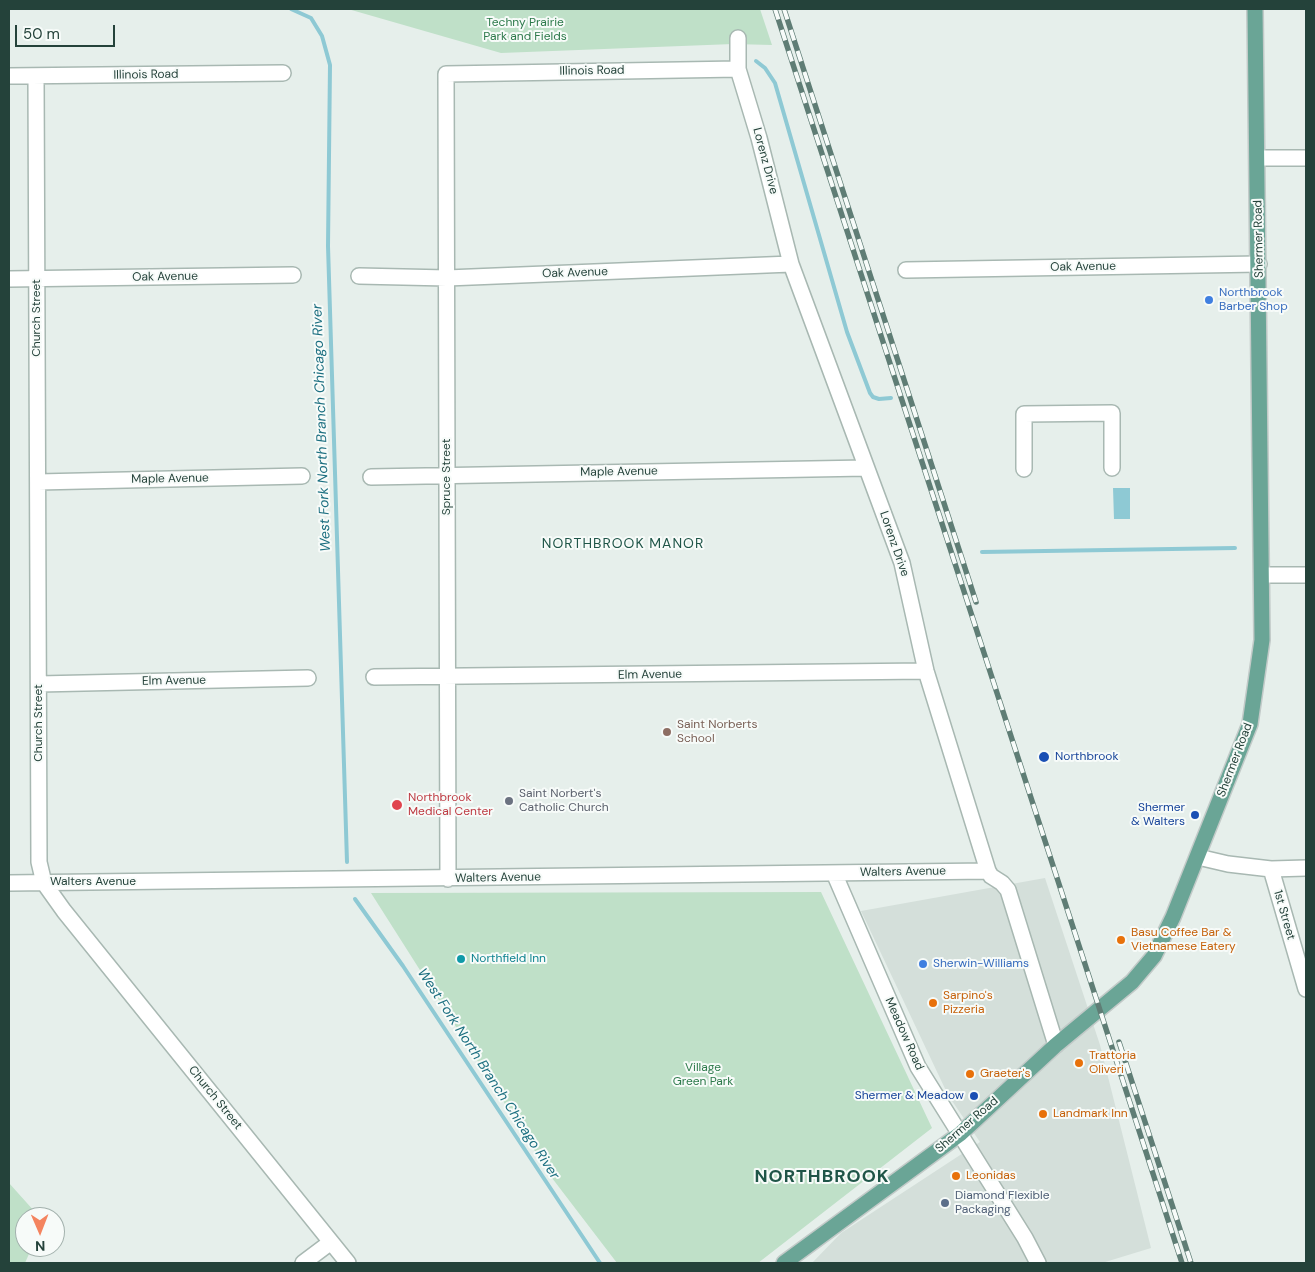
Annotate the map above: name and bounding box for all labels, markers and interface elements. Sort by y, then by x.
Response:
scale bar [18,15,118,47]
park label: Techny Prairie Park and Fields [483,16,567,44]
text: 50 m [23,24,60,44]
street label: Illinois Road [559,63,625,79]
street label: Illinois Road [113,67,179,83]
street label: Lorenz Drive [749,126,781,196]
street label: Shermer Road [1251,200,1267,278]
street label: Oak Avenue [1050,259,1116,275]
street label: Oak Avenue [542,265,608,281]
street label: Oak Avenue [132,269,198,285]
street label: Church Street [30,279,44,357]
place label: Northbrook Barber Shop [1219,286,1288,314]
marker: Northbrook Barber Shop [1203,294,1215,306]
water label: West Fork North Branch Chicago River [309,304,335,552]
street label: Spruce Street [440,439,454,515]
street label: Maple Avenue [580,464,658,480]
street label: Maple Avenue [131,471,209,487]
street label: Lorenz Drive [876,509,912,579]
district label: NORTHBROOK MANOR [540,536,706,552]
street label: Elm Avenue [618,667,682,683]
street label: Elm Avenue [142,673,206,689]
street label: Church Street [32,684,46,762]
place label: Saint Norberts School [677,718,757,746]
street label: Shermer Road [1214,721,1256,799]
marker: Saint Norberts School [661,726,673,738]
marker: Northbrook [1037,750,1051,764]
place label: Northbrook [1055,750,1118,764]
place label: Saint Norbert's Catholic Church [519,787,609,815]
place label: Northbrook Medical Center [408,791,493,819]
marker: Saint Norbert's Catholic Church [503,795,515,807]
marker: Northbrook Medical Center [390,798,404,812]
place label: Shermer & Walters [1131,801,1185,829]
marker: Shermer & Walters [1189,809,1201,821]
street label: Walters Avenue [860,864,946,880]
street label: Walters Avenue [455,870,541,886]
street label: Walters Avenue [50,875,136,889]
street label: 1st Street [1270,888,1298,942]
place label: Basu Coffee Bar & Vietnamese Eatery [1131,926,1236,954]
marker: Basu Coffee Bar & Vietnamese Eatery [1115,934,1127,946]
place label: Northfield Inn [471,952,546,966]
marker: Northfield Inn [455,953,467,965]
place label: Sherwin-Williams [933,957,1029,971]
marker: Sherwin-Williams [917,958,929,970]
water label: West Fork North Branch Chicago River [413,965,563,1183]
place label: Sarpino's Pizzeria [943,989,993,1017]
street label: Meadow Road [882,995,926,1073]
marker: Sarpino's Pizzeria [927,997,939,1009]
place label: Trattoria Oliveri [1089,1049,1136,1077]
marker: Trattoria Oliveri [1073,1057,1085,1069]
park label: Village Green Park [673,1061,733,1089]
street label: Church Street [185,1063,245,1133]
place label: Graeter's [980,1067,1030,1081]
marker: Graeter's [964,1068,976,1080]
place label: Shermer & Meadow [855,1089,964,1103]
marker: Shermer & Meadow [968,1090,980,1102]
street label: Shermer Road [933,1094,1001,1156]
place label: Landmark Inn [1053,1107,1128,1121]
marker: Landmark Inn [1037,1108,1049,1120]
district label: NORTHBROOK [753,1166,891,1188]
place label: Leonidas [966,1169,1016,1183]
marker: Leonidas [950,1170,962,1182]
place label: Diamond Flexible Packaging [955,1189,1050,1217]
marker: Diamond Flexible Packaging [939,1197,951,1209]
north arrow [15,1207,65,1257]
text: N [35,1237,46,1255]

